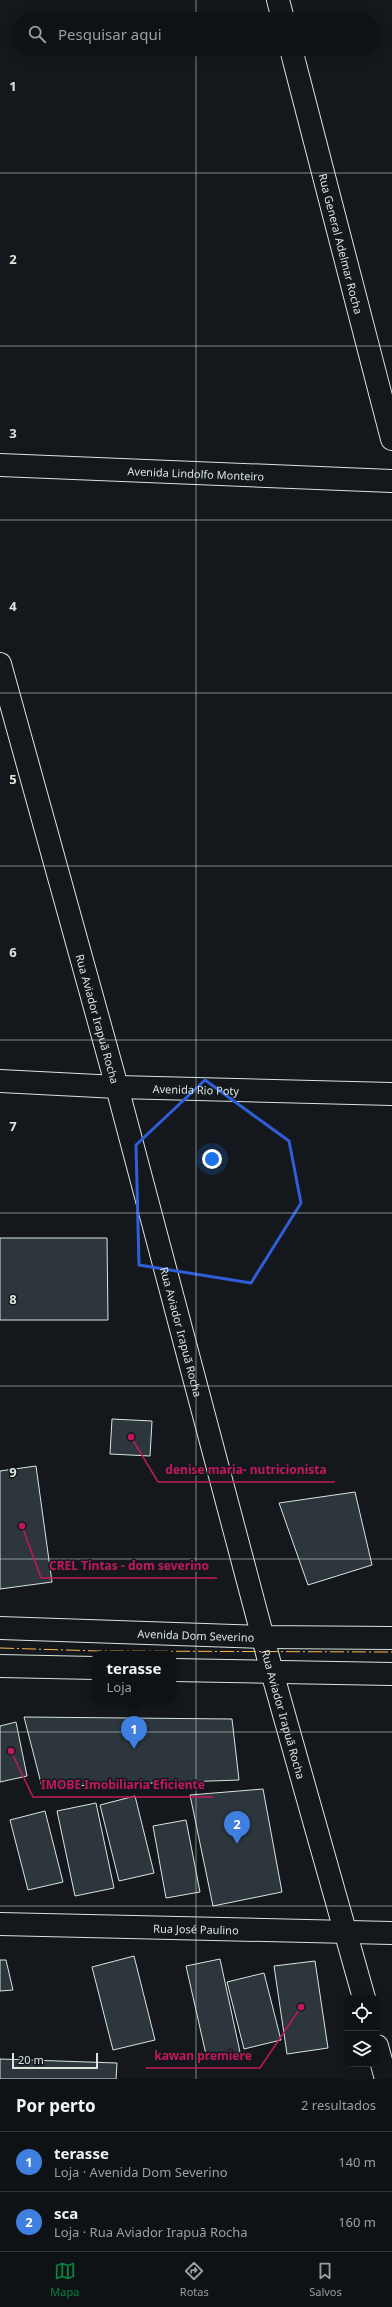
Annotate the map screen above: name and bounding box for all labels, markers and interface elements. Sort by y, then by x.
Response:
search box [12,12,380,56]
icon: search [26,23,48,45]
text: Pesquisar aqui [58,24,162,44]
text: 1 [9,77,17,95]
street label: Rua General Adelmar Rocha [316,172,367,316]
text: 2 [9,250,17,268]
text: 3 [9,424,17,442]
street label: Avenida Lindolfo Monteiro [127,463,265,483]
text: 4 [9,597,17,615]
text: 5 [9,770,17,788]
text: 6 [9,943,17,961]
street label: Rua Aviador Irapuã Rocha [73,952,123,1085]
street label: Avenida Rio Poty [152,1080,240,1098]
text: 7 [9,1117,17,1135]
your location [202,1149,222,1169]
street label: Rua Aviador Irapuã Rocha [157,1265,206,1398]
text: 8 [9,1290,17,1308]
callout: denise maria- nutricionista [158,1458,335,1482]
text: denise maria- nutricionista [165,1461,327,1478]
text: 9 [9,1463,17,1481]
callout: CREL Tintas - dom severino [41,1554,217,1578]
text: CREL Tintas - dom severino [49,1557,209,1574]
street label: Avenida Dom Severino [137,1625,255,1644]
street label: Rua Aviador Irapuã Rocha [259,1648,309,1781]
popup [92,1651,176,1703]
text: terasse [107,1658,161,1678]
text: Loja [107,1678,132,1696]
pin: 1 [121,1716,147,1749]
callout: IMOBE Imobiliaria Eficiente [33,1773,213,1797]
text: IMOBE Imobiliaria Eficiente [41,1776,205,1793]
pin: 2 [224,1811,250,1844]
street label: Rua José Paulino [153,1920,239,1937]
map controls [344,1995,380,2067]
button: locate [344,1995,380,2031]
button: layers [344,2031,380,2067]
callout: kawan premiere [146,2044,260,2068]
text: kawan premiere [154,2047,252,2064]
scale bar [12,2051,98,2070]
text: 20 m [18,2052,44,2067]
text: Por perto [16,2094,96,2117]
text: 2 resultados [301,2096,376,2114]
text: terasse [54,2143,109,2163]
text: 1 [25,2153,33,2171]
text: 140 m [338,2153,376,2171]
text: Loja · Avenida Dom Severino [54,2163,228,2181]
text: sca [54,2203,78,2223]
text: 2 [25,2213,33,2231]
text: 160 m [338,2213,376,2231]
text: Loja · Rua Aviador Irapuã Rocha [54,2223,248,2241]
tab: Mapa [50,2260,79,2299]
tab: Rotas [180,2260,209,2299]
tab: Salvos [309,2260,342,2299]

